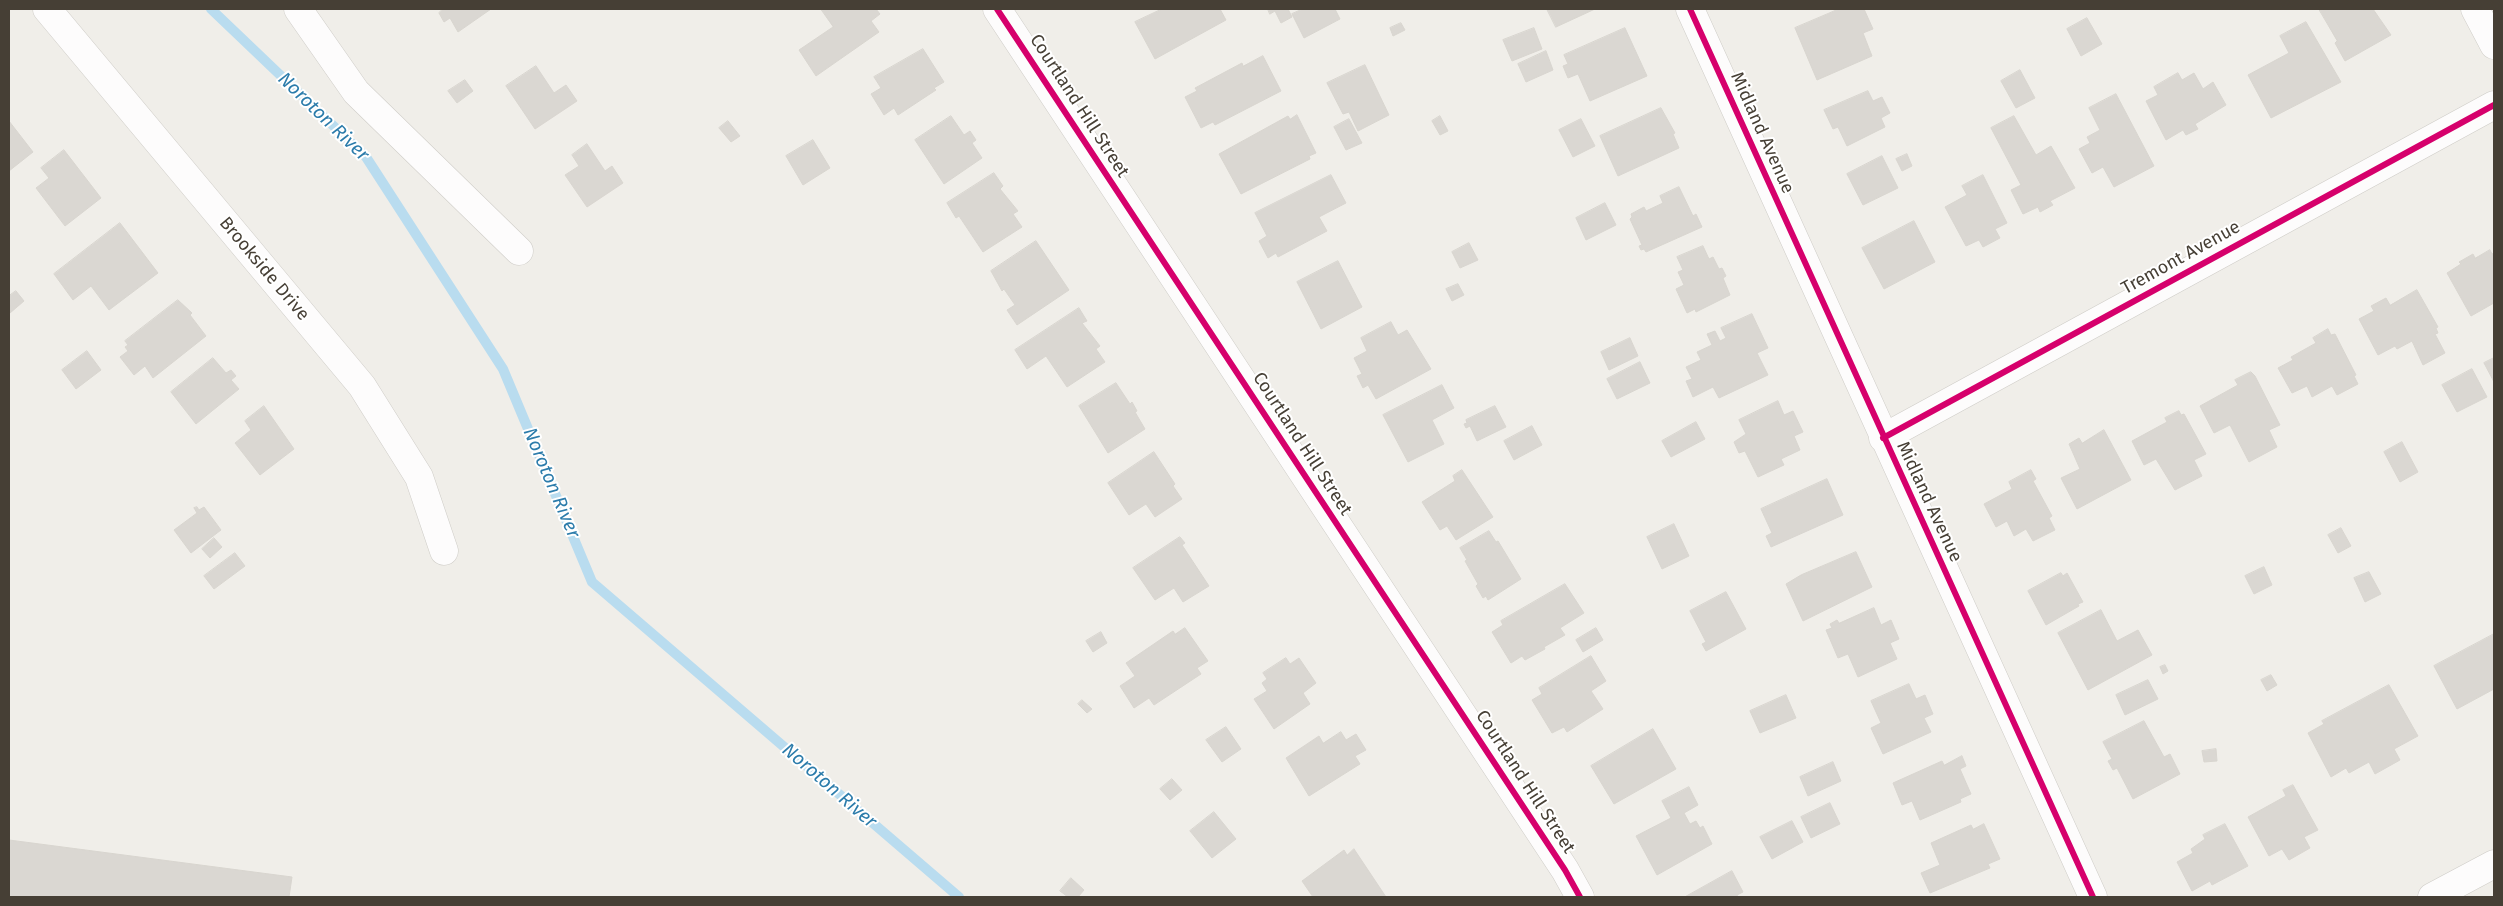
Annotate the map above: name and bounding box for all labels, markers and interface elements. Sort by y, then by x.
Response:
street label: Courtland Hill Street [1025,30,1133,182]
water label: Noroton River [273,68,373,166]
street label: Midland Avenue [1726,69,1798,197]
street label: Brookside Drive [214,213,314,325]
street label: Tremont Avenue [2118,216,2244,300]
street label: Courtland Hill Street [1248,368,1356,520]
water label: Noroton River [518,424,584,542]
street label: Midland Avenue [1892,438,1966,566]
street label: Courtland Hill Street [1471,706,1579,858]
water label: Noroton River [777,739,881,833]

